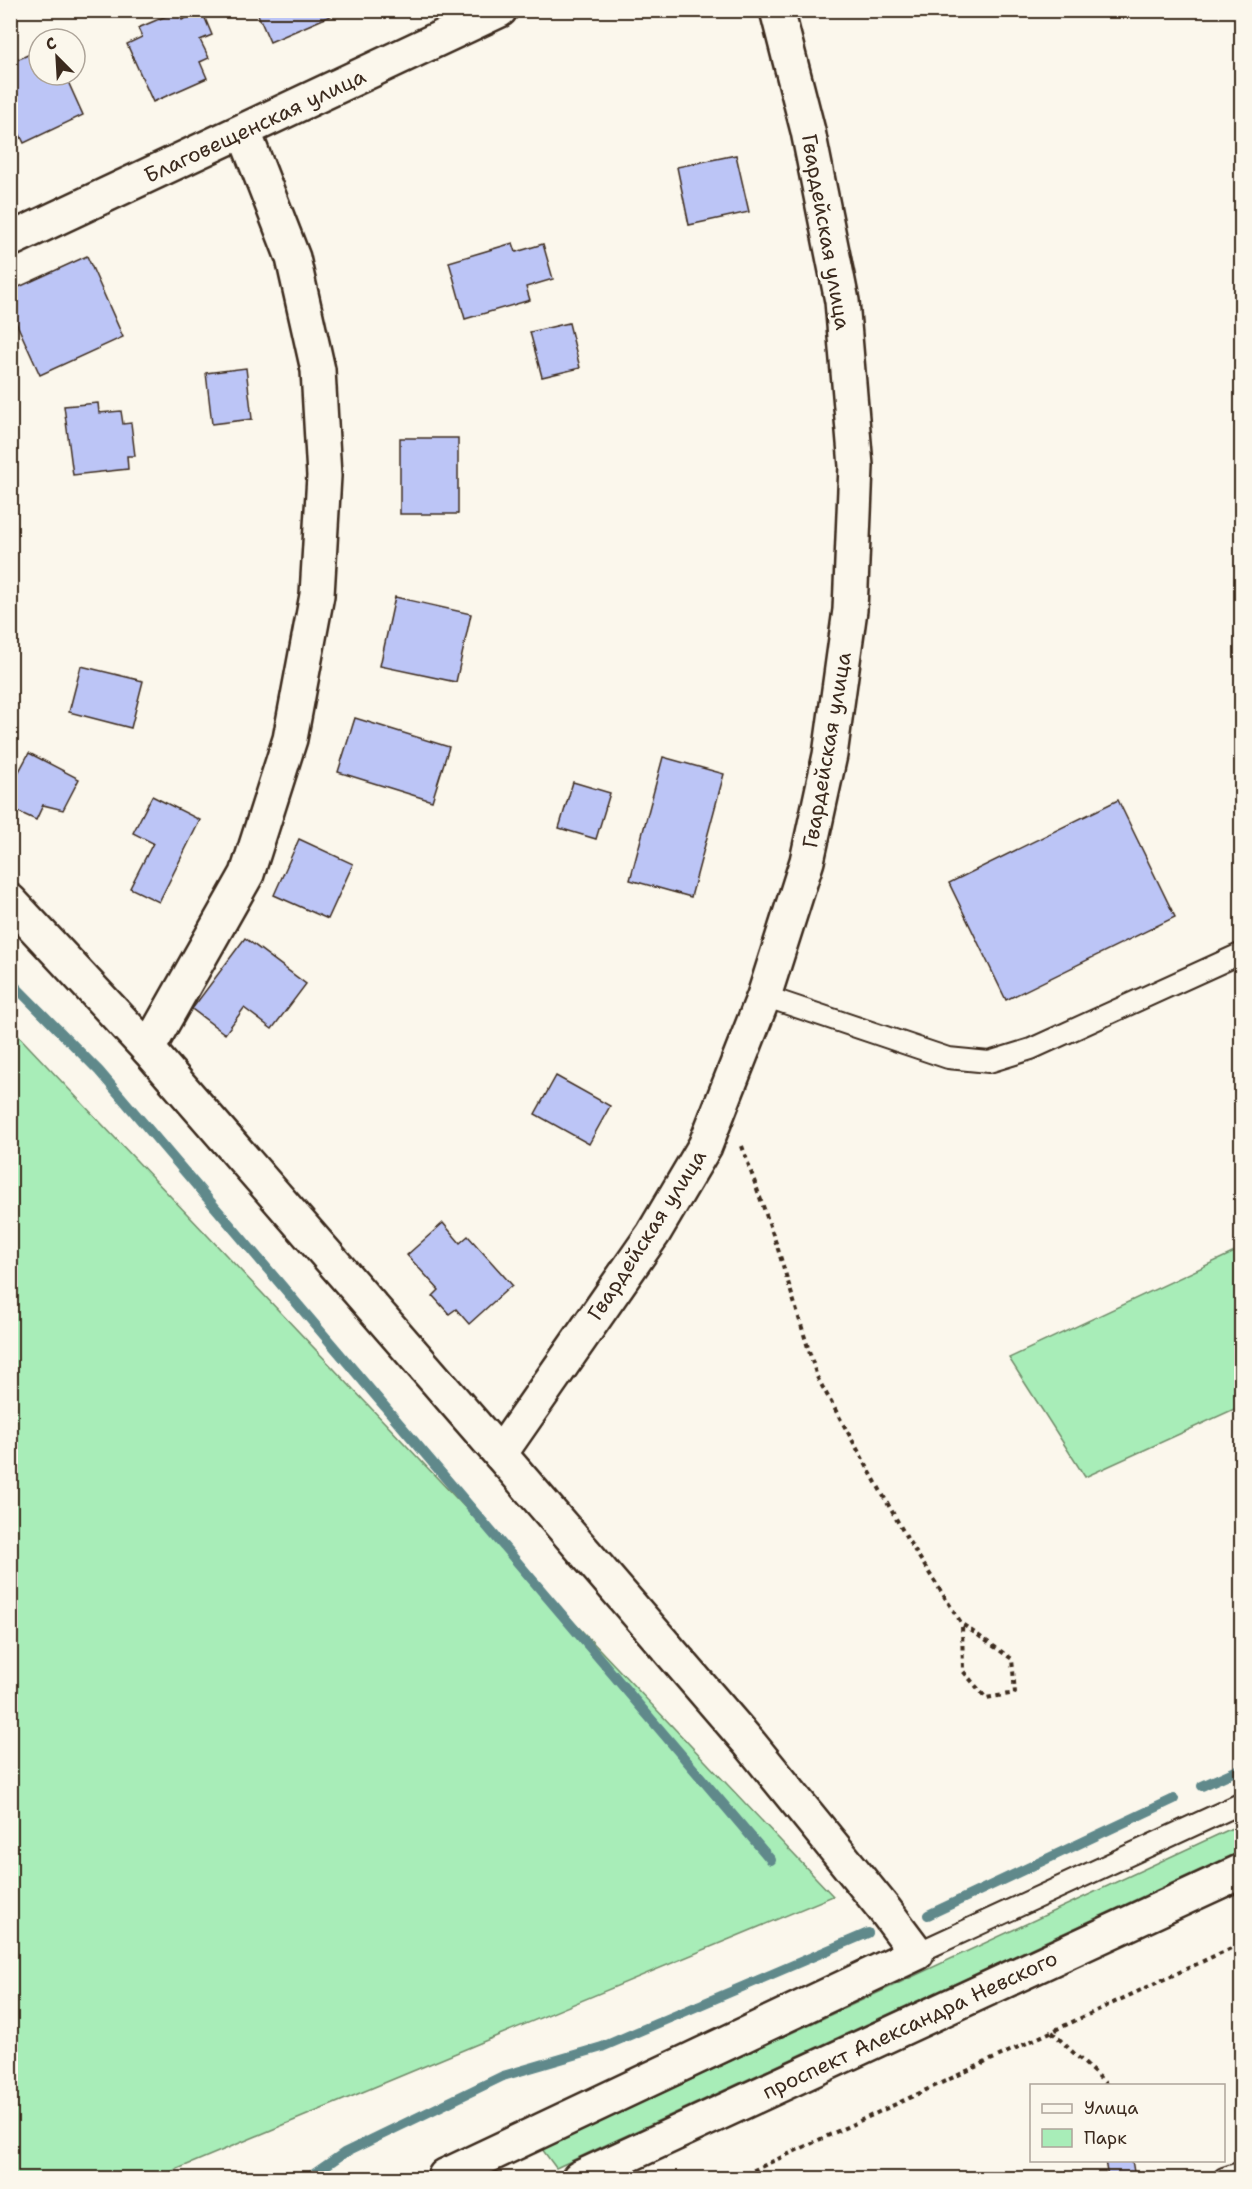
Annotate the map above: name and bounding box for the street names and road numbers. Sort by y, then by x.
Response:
street label: Благовещенская улица [140,62,370,190]
street label: Гвардейская улица [795,132,857,332]
street label: Гвардейская улица [796,650,858,850]
street label: Гвардейская улица [581,1144,713,1326]
street label: проспект Александра Невского [758,1944,1062,2106]

